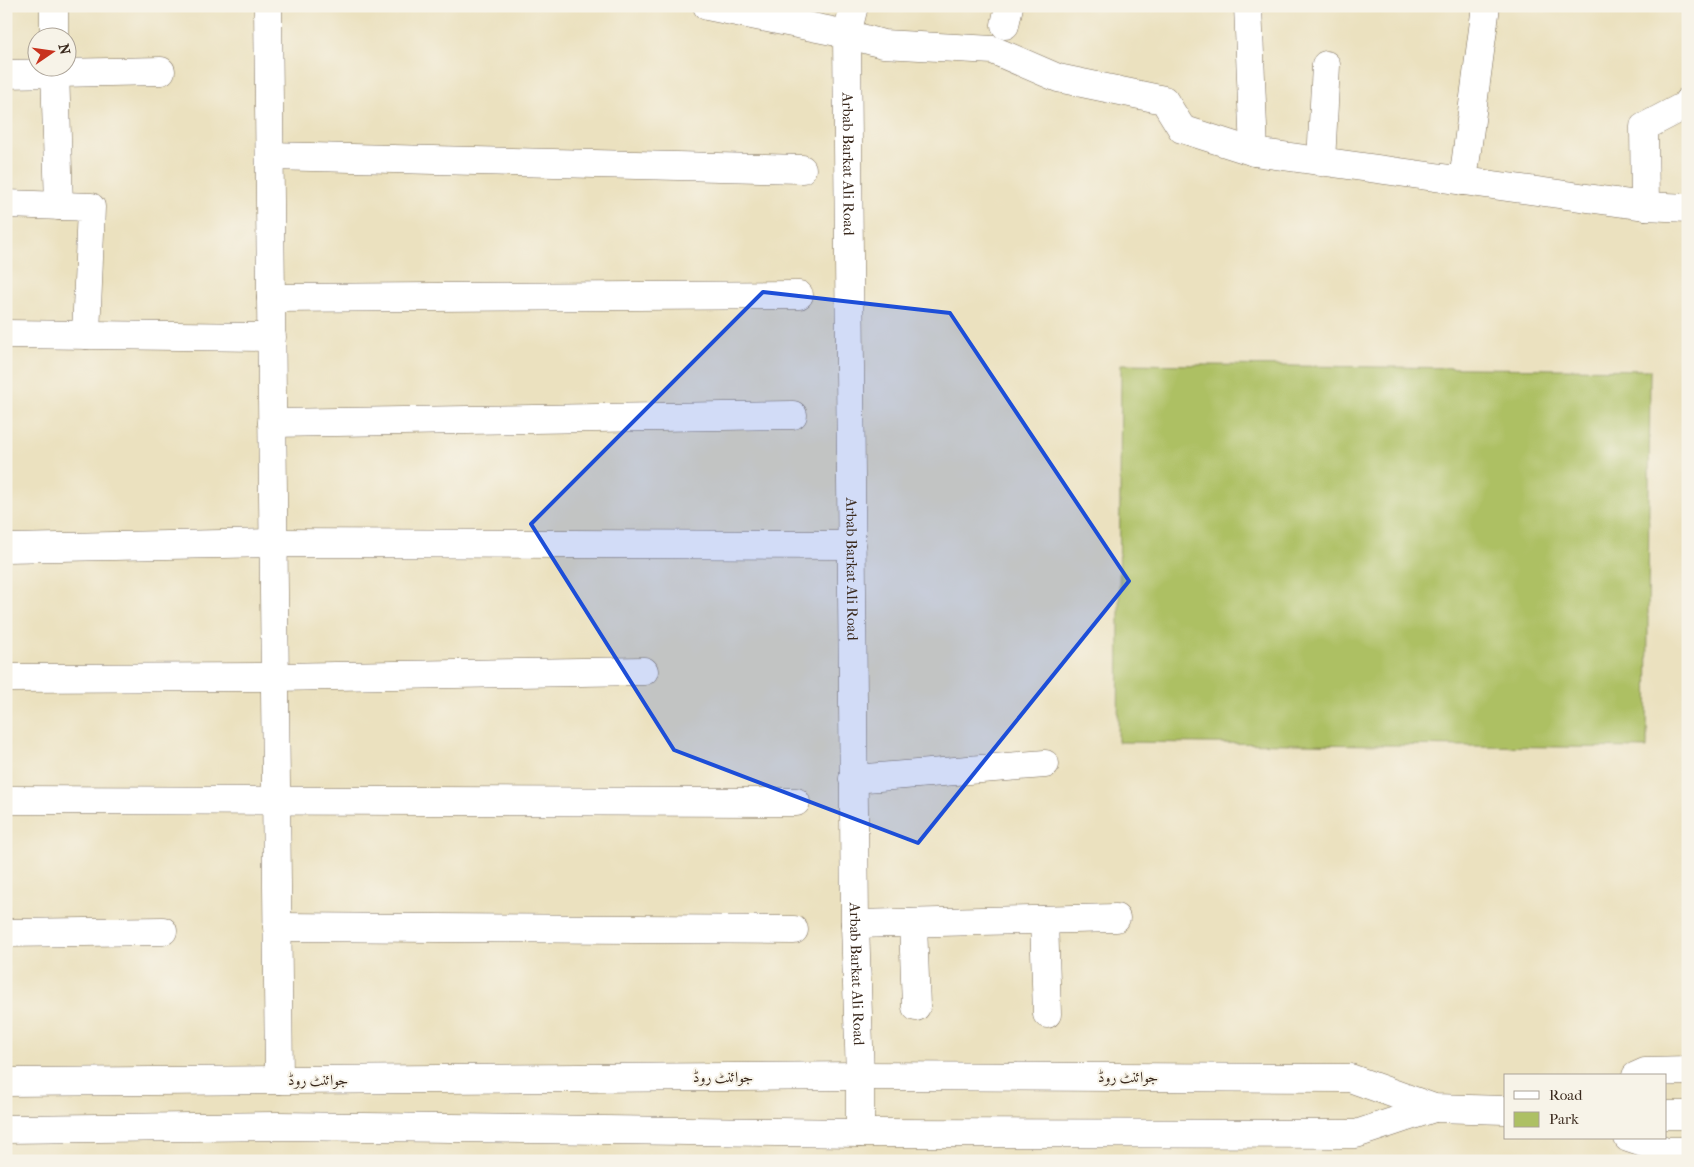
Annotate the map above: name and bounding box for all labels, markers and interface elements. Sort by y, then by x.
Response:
north arrow [28,28,78,78]
text: N [55,42,74,57]
street label: Arbab Barkat Ali Road [839,91,858,237]
street label: Arbab Barkat Ali Road [842,496,861,642]
street label: Arbab Barkat Ali Road [846,901,868,1047]
street label: جوائنٹ روڈ [693,1068,753,1086]
street label: جوائنٹ روڈ [1098,1068,1158,1086]
street label: جوائنٹ روڈ [288,1071,348,1089]
legend [1504,1074,1666,1140]
text: Road [1549,1086,1583,1104]
text: Park [1549,1110,1579,1128]

